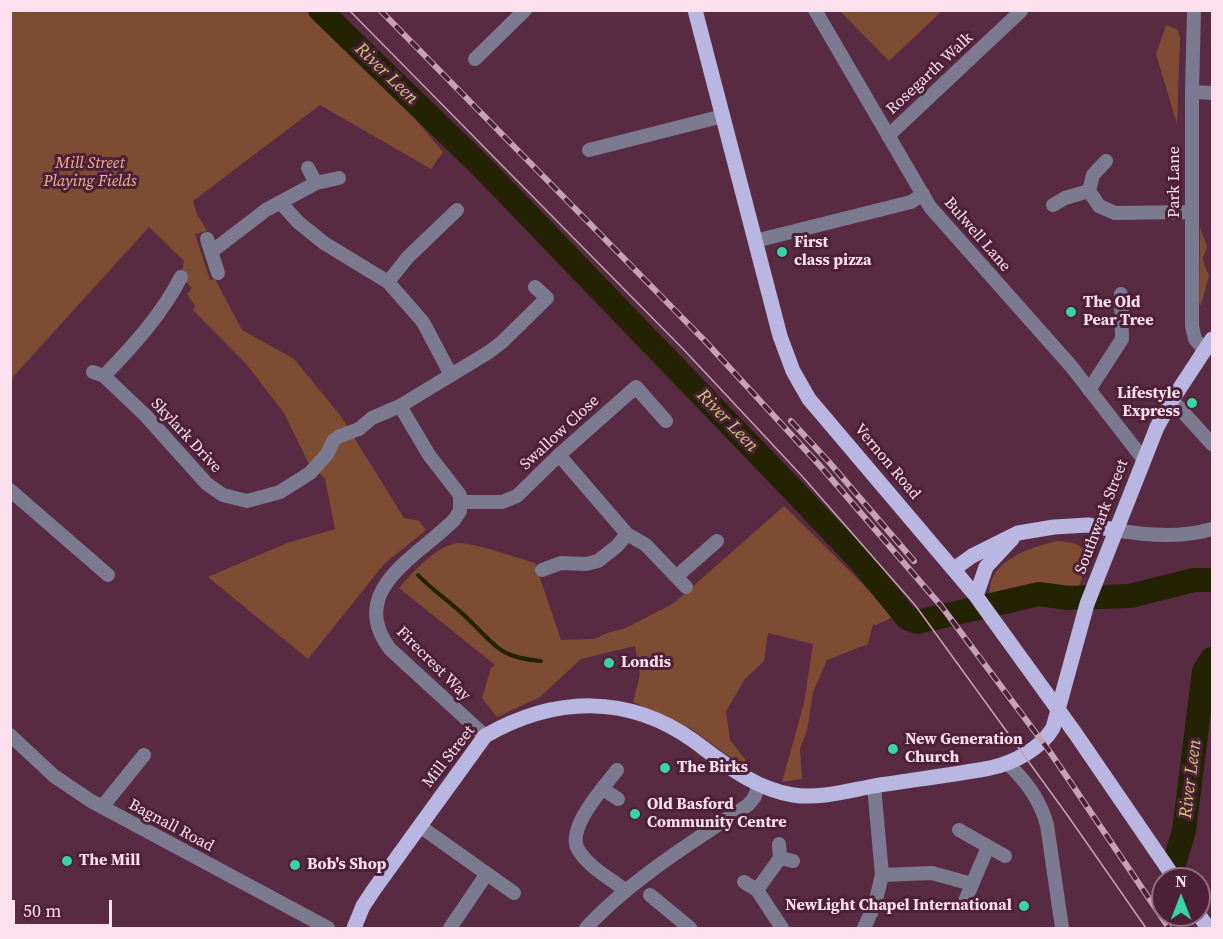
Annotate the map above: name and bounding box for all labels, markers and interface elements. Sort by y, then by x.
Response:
street label: Rosegarth Walk [883,29,977,119]
water label: River Leen [350,39,422,109]
street label: Park Lane [1165,146,1185,218]
park label: Mill Street Playing Fields [43,154,137,192]
street label: Bulwell Lane [939,194,1015,276]
place label: First class pizza [794,233,871,271]
marker: First class pizza [775,245,789,259]
place label: The Old Pear Tree [1083,293,1153,331]
marker: The Old Pear Tree [1064,305,1078,319]
place label: Lifestyle Express [1117,384,1180,422]
water label: River Leen [692,385,762,457]
street label: Swallow Close [517,392,603,474]
street label: Skylark Drive [147,395,225,477]
marker: Lifestyle Express [1185,396,1199,410]
street label: Vernon Road [850,420,924,504]
street label: Southwark Street [1071,457,1133,577]
street label: Firecrest Way [392,623,474,705]
place label: Londis [621,653,671,673]
marker: Londis [602,656,616,670]
street label: Mill Street [419,722,479,792]
place label: New Generation Church [905,730,1023,768]
water label: River Leen [1175,738,1207,820]
marker: New Generation Church [886,742,900,756]
place label: The Birks [677,758,748,778]
marker: The Birks [658,761,672,775]
place label: Old Basford Community Centre [647,795,787,833]
street label: Bagnall Road [125,796,217,856]
marker: Old Basford Community Centre [628,807,642,821]
place label: The Mill [79,851,141,871]
marker: The Mill [60,854,74,868]
place label: Bob's Shop [307,855,386,875]
marker: Bob's Shop [288,858,302,872]
north arrow [1151,867,1211,927]
text: N [1175,870,1187,892]
scale bar [15,888,116,926]
place label: NewLight Chapel International [785,896,1012,916]
text: 50 m [23,898,61,923]
marker: NewLight Chapel International [1017,899,1031,913]

